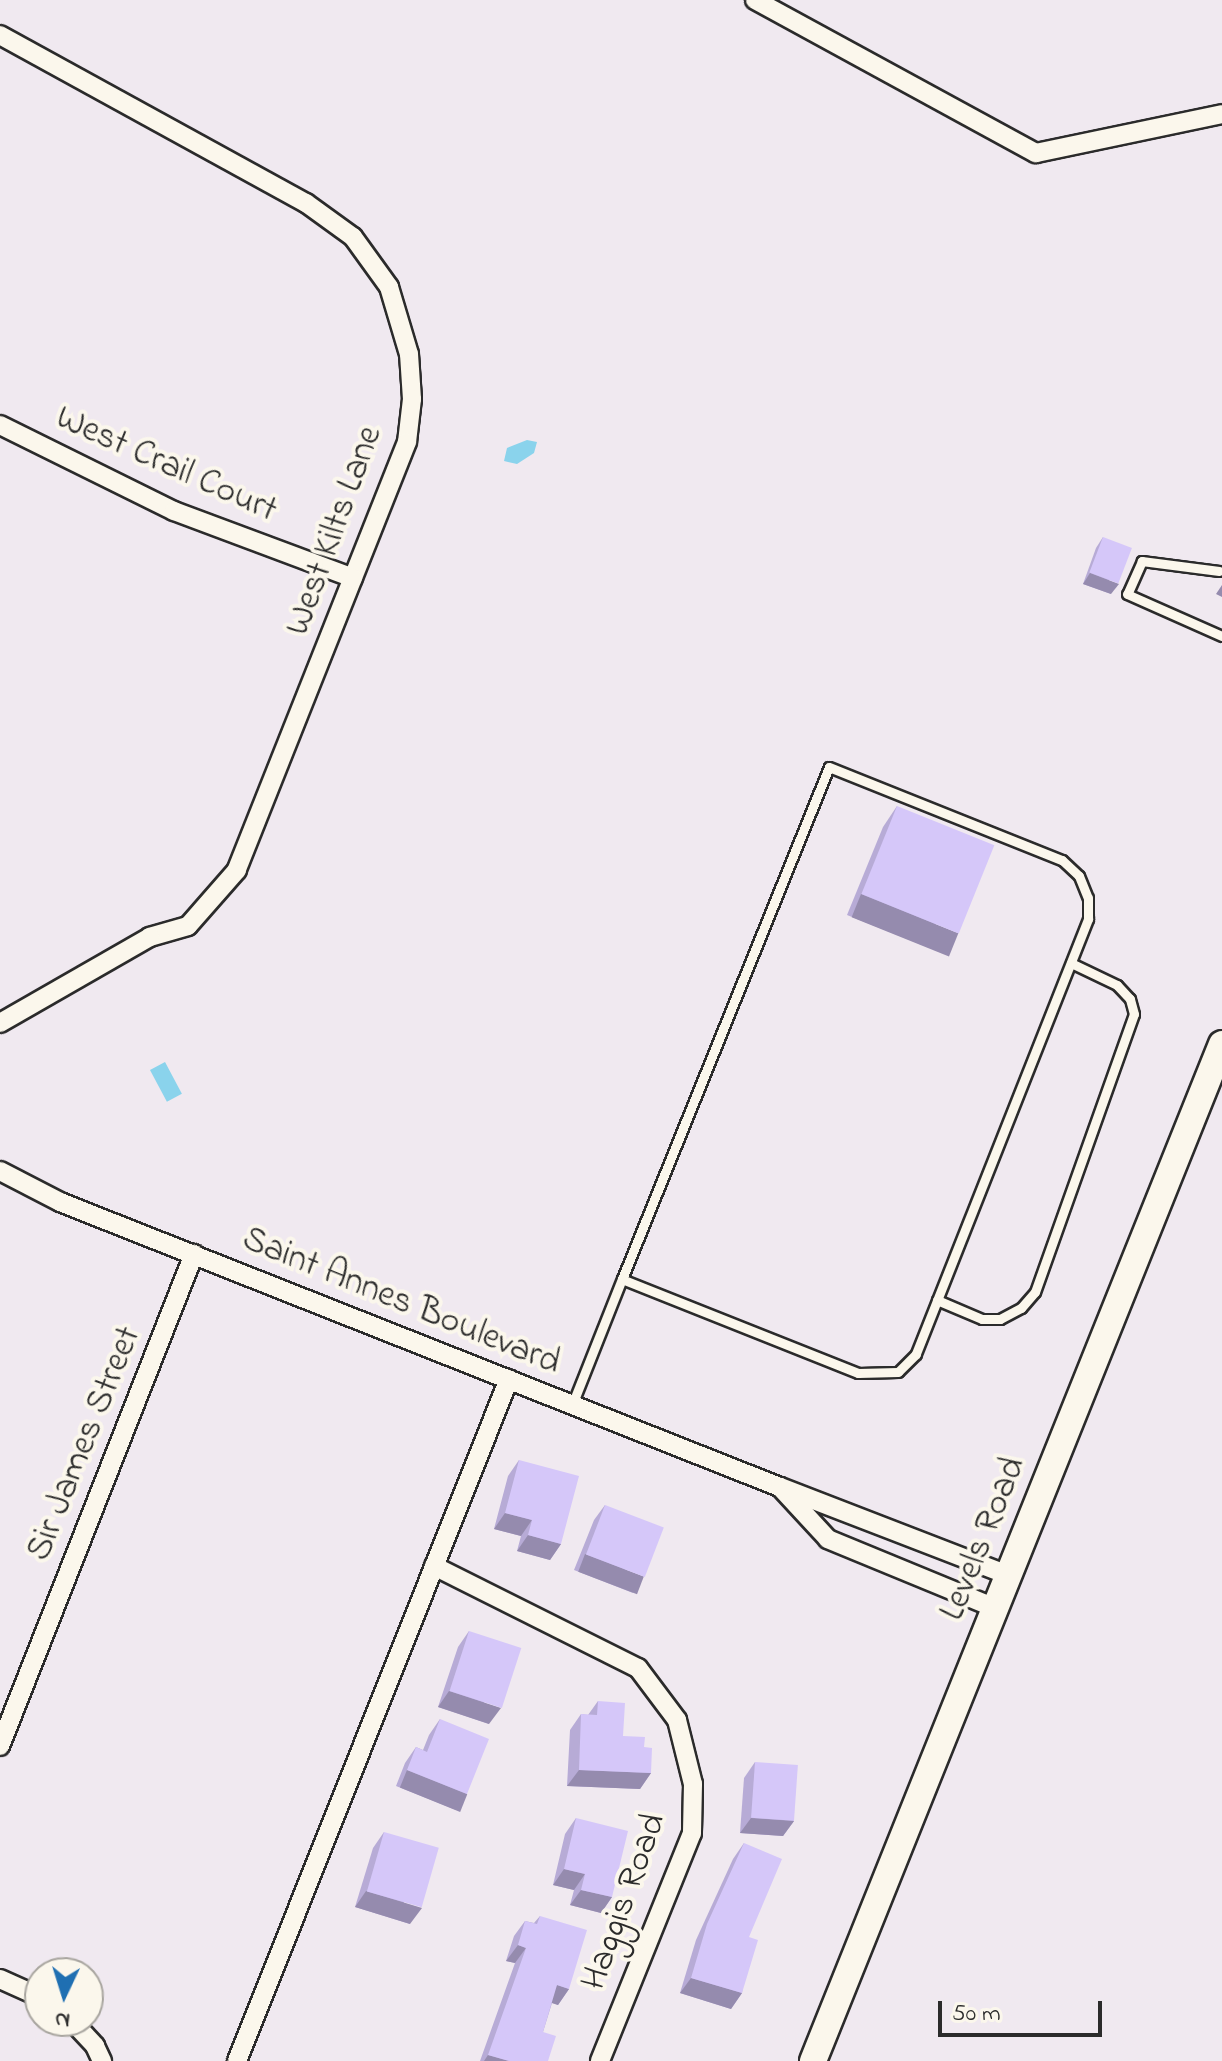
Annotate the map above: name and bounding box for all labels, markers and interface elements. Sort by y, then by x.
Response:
street label: West Crail Court [49,397,283,533]
street label: West Kilts Lane [277,420,393,642]
street label: Saint Annes Boulevard [236,1218,566,1386]
street label: Sir James Street [18,1321,152,1567]
street label: Levels Road [932,1451,1036,1627]
street label: Haggis Road [573,1808,677,1996]
north arrow [24,1957,104,2037]
scale bar [942,1985,1106,2035]
text: 50 m [952,1997,1001,2032]
text: N [54,2002,71,2035]

